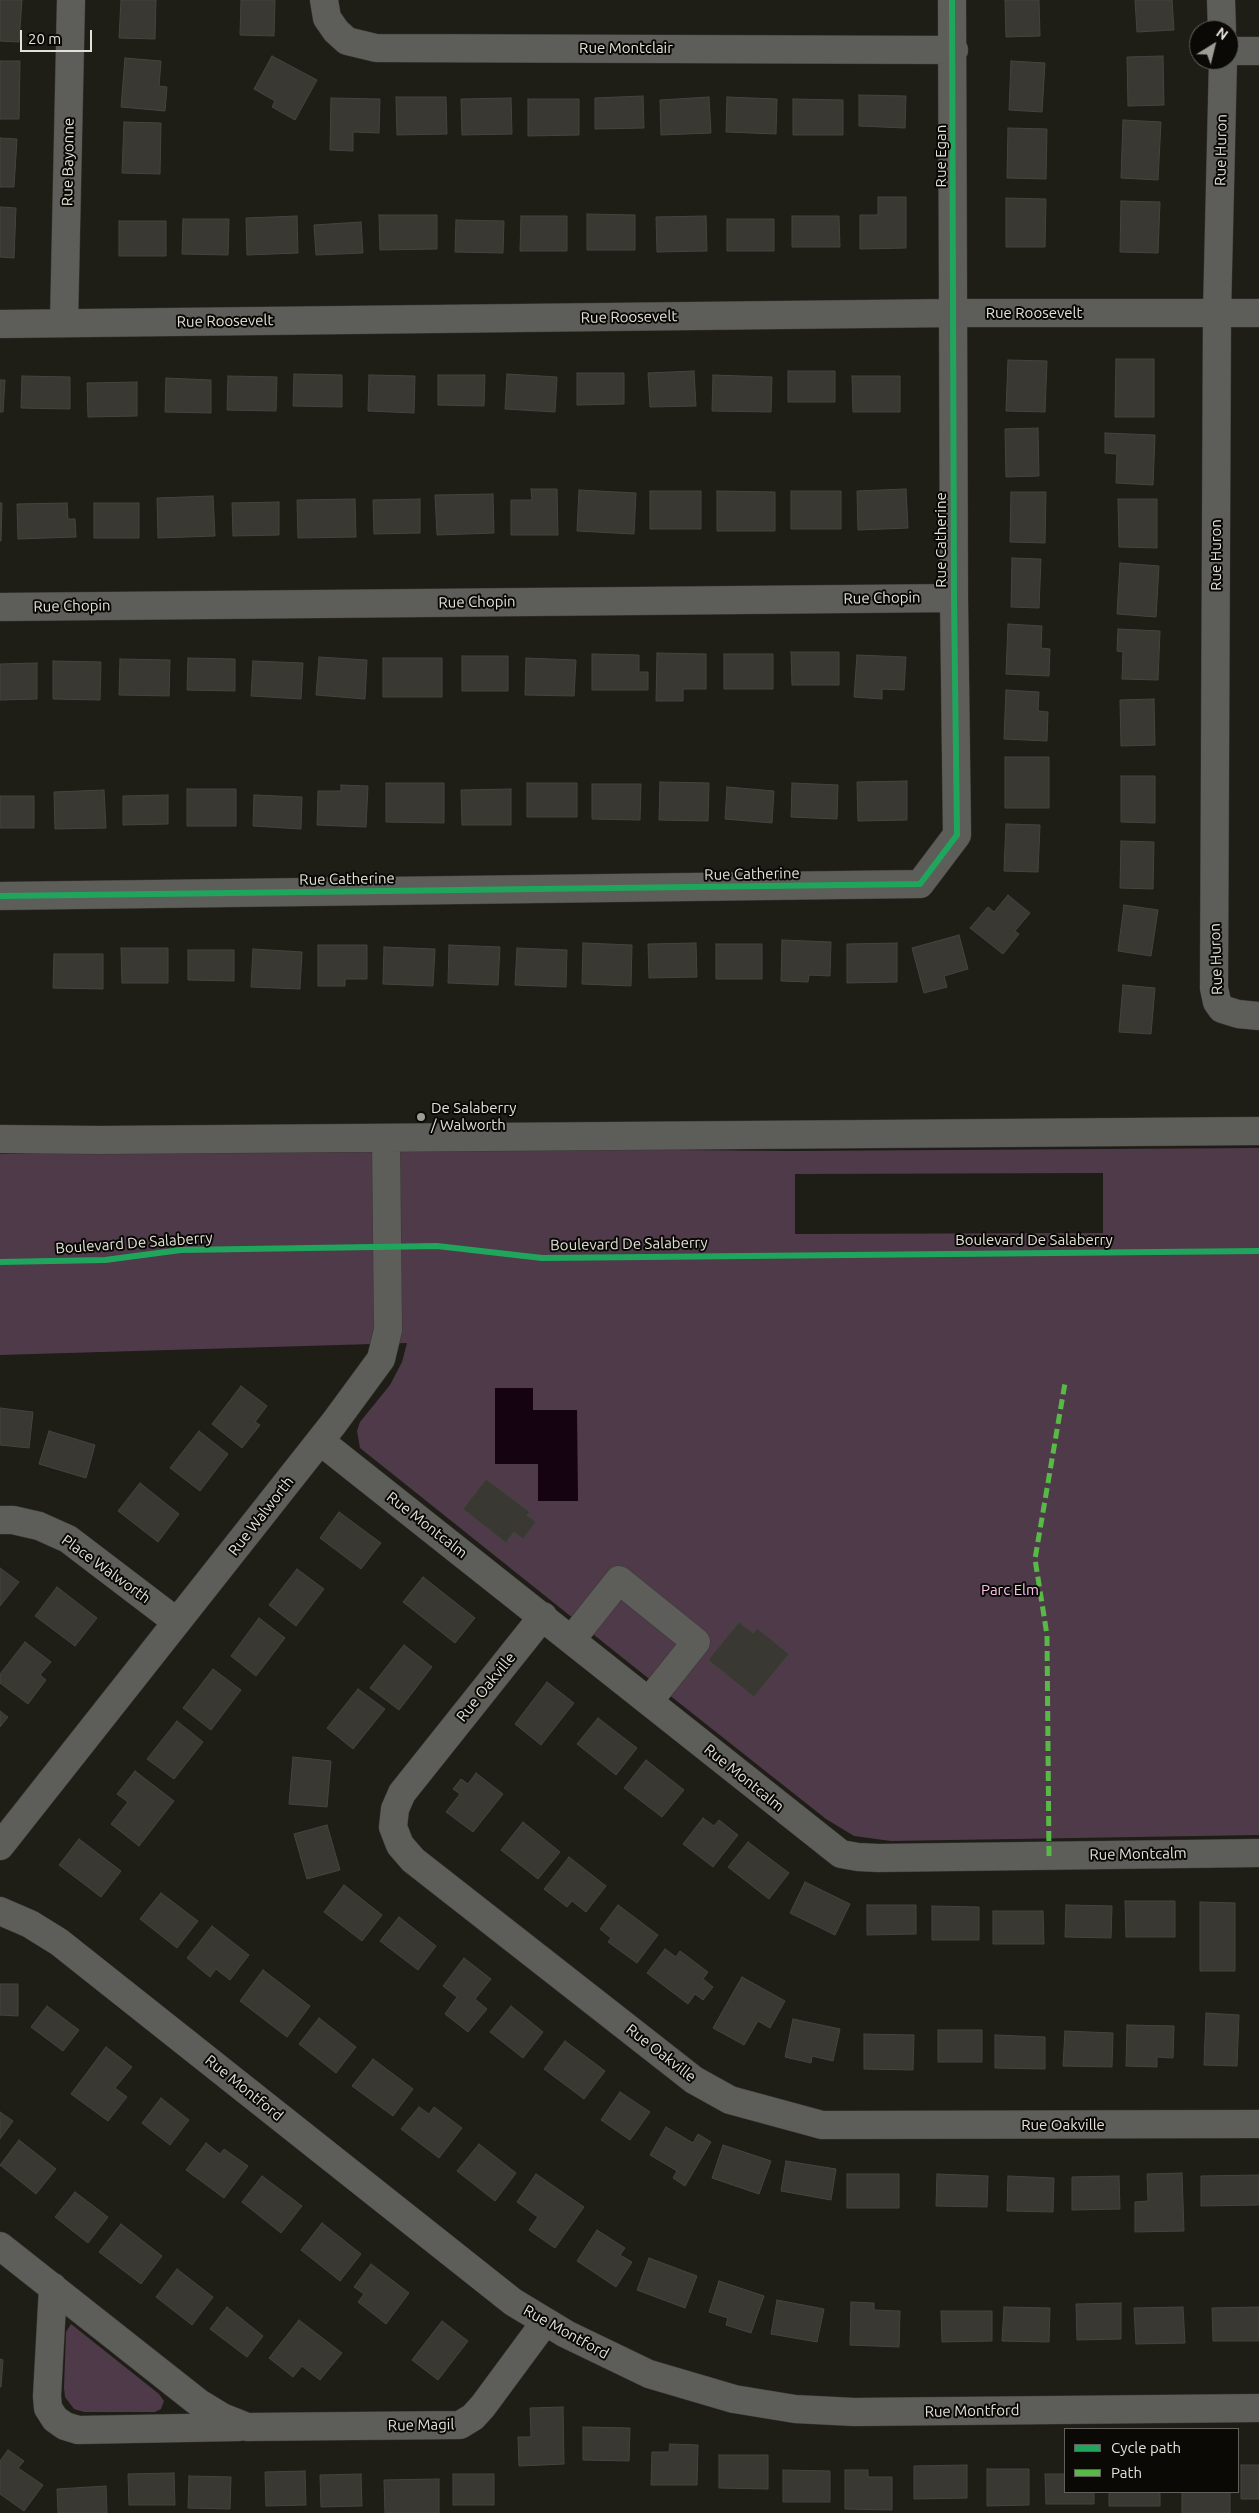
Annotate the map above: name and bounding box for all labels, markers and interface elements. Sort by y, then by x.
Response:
scale bar [22,20,95,52]
north arrow [1189,20,1239,70]
text: N [1213,24,1231,43]
text: 20 m [28,30,61,47]
street label: Rue Montclair [579,39,673,57]
street label: Rue Huron [1211,114,1231,186]
street label: Rue Bayonne [58,118,78,206]
street label: Rue Egan [932,125,950,187]
street label: Rue Roosevelt [986,304,1082,322]
street label: Rue Roosevelt [581,307,677,327]
street label: Rue Roosevelt [177,311,273,331]
street label: Rue Catherine [932,492,950,588]
street label: Rue Huron [1207,519,1225,591]
street label: Rue Chopin [843,588,921,608]
street label: Rue Chopin [438,592,516,612]
street label: Rue Chopin [33,596,111,616]
street label: Rue Catherine [704,864,800,884]
street label: Rue Catherine [299,869,395,889]
street label: Rue Huron [1206,923,1226,995]
place label: De Salaberry / Walworth [431,1099,517,1134]
marker: De Salaberry / Walworth [415,1111,427,1123]
street label: Boulevard De Salaberry [55,1229,213,1257]
street label: Boulevard De Salaberry [955,1231,1113,1249]
street label: Boulevard De Salaberry [550,1234,708,1254]
street label: Rue Walworth [225,1473,297,1559]
street label: Rue Montcalm [383,1488,471,1562]
street label: Place Walworth [58,1531,154,1607]
park label: Parc Elm [981,1581,1039,1599]
street label: Rue Oakville [453,1649,519,1725]
street label: Rue Montcalm [700,1740,788,1816]
street label: Rue Montcalm [1089,1844,1187,1864]
street label: Rue Oakville [622,2020,700,2086]
street label: Rue Montford [201,2051,287,2125]
street label: Rue Oakville [1021,2116,1105,2134]
street label: Rue Montford [520,2301,612,2363]
street label: Rue Montford [924,2401,1020,2421]
street label: Rue Magil [388,2415,454,2435]
legend [1064,2428,1239,2493]
text: Cycle path [1111,2439,1181,2456]
text: Path [1111,2464,1142,2481]

